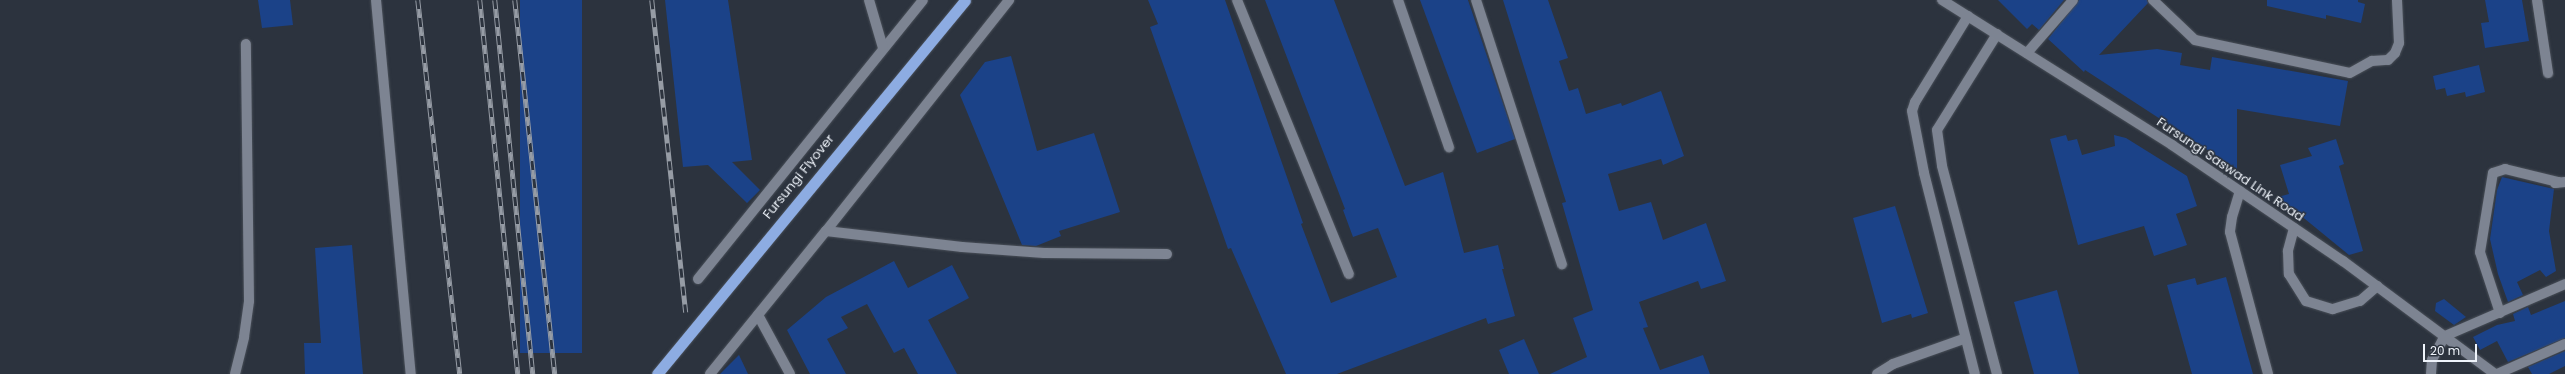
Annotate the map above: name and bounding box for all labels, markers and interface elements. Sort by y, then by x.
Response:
street label: Fursungi Saswad Link Road [2153,115,2307,225]
street label: Fursungi Flyover [760,132,838,222]
scale bar [2425,336,2479,362]
text: 20 m [2430,342,2460,359]

